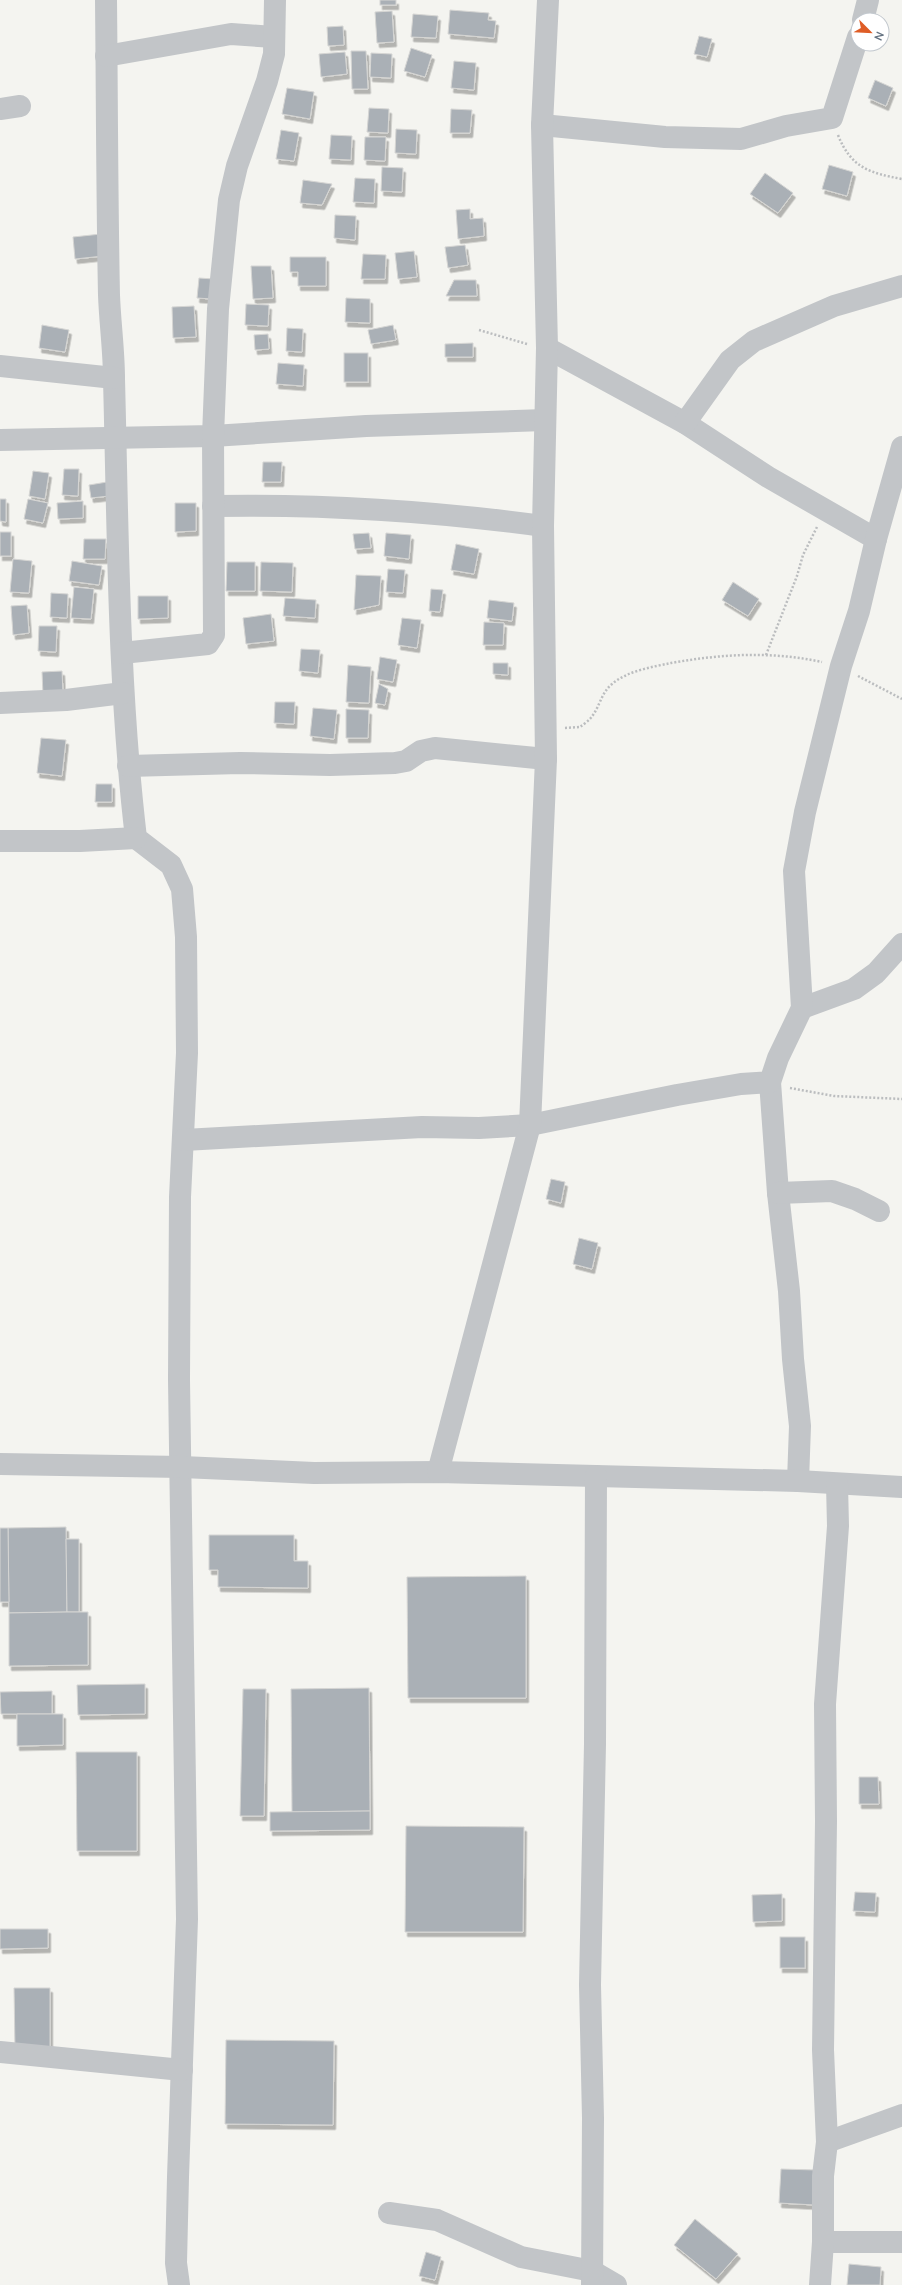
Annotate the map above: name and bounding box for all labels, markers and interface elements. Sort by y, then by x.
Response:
north arrow [850,12,890,52]
text: N [870,29,887,43]

